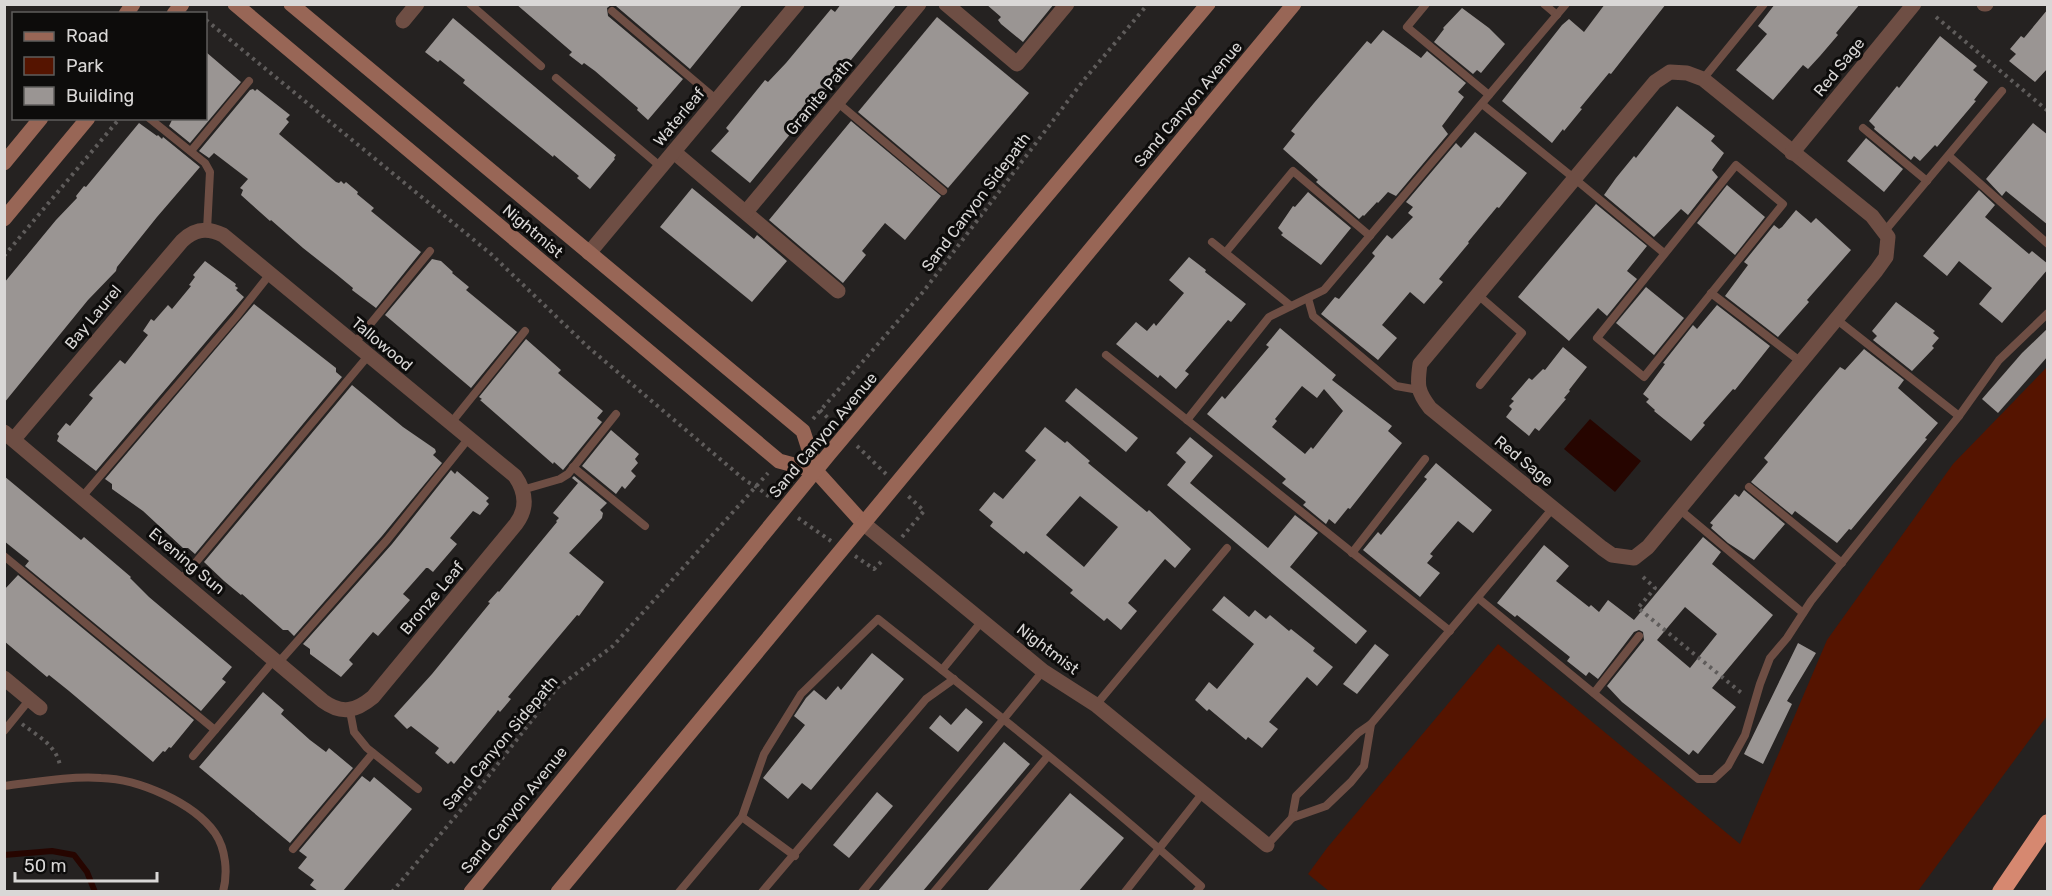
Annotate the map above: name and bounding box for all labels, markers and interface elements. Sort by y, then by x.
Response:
legend [12,12,207,120]
text: Road [66,25,109,47]
street label: Red Sage [1810,34,1868,100]
street label: Sand Canyon Avenue [1130,37,1246,171]
text: Park [66,55,104,77]
street label: Granite Path [782,55,856,139]
street label: Waterleaf [649,83,709,150]
text: Building [66,85,134,107]
street label: Sand Canyon Sidepath [918,129,1034,275]
street label: Nightmist [499,200,567,262]
street label: Bay Laurel [61,281,125,353]
street label: Tallowood [348,313,416,375]
street label: Sand Canyon Avenue [765,368,881,502]
street label: Red Sage [1491,432,1557,490]
street label: Evening Sun [145,524,229,598]
street label: Bronze Leaf [396,557,468,638]
street label: Nightmist [1013,619,1083,679]
street label: Sand Canyon Sidepath [438,672,562,814]
street label: Sand Canyon Avenue [457,743,571,877]
scale bar [15,845,158,883]
text: 50 m [24,855,67,877]

